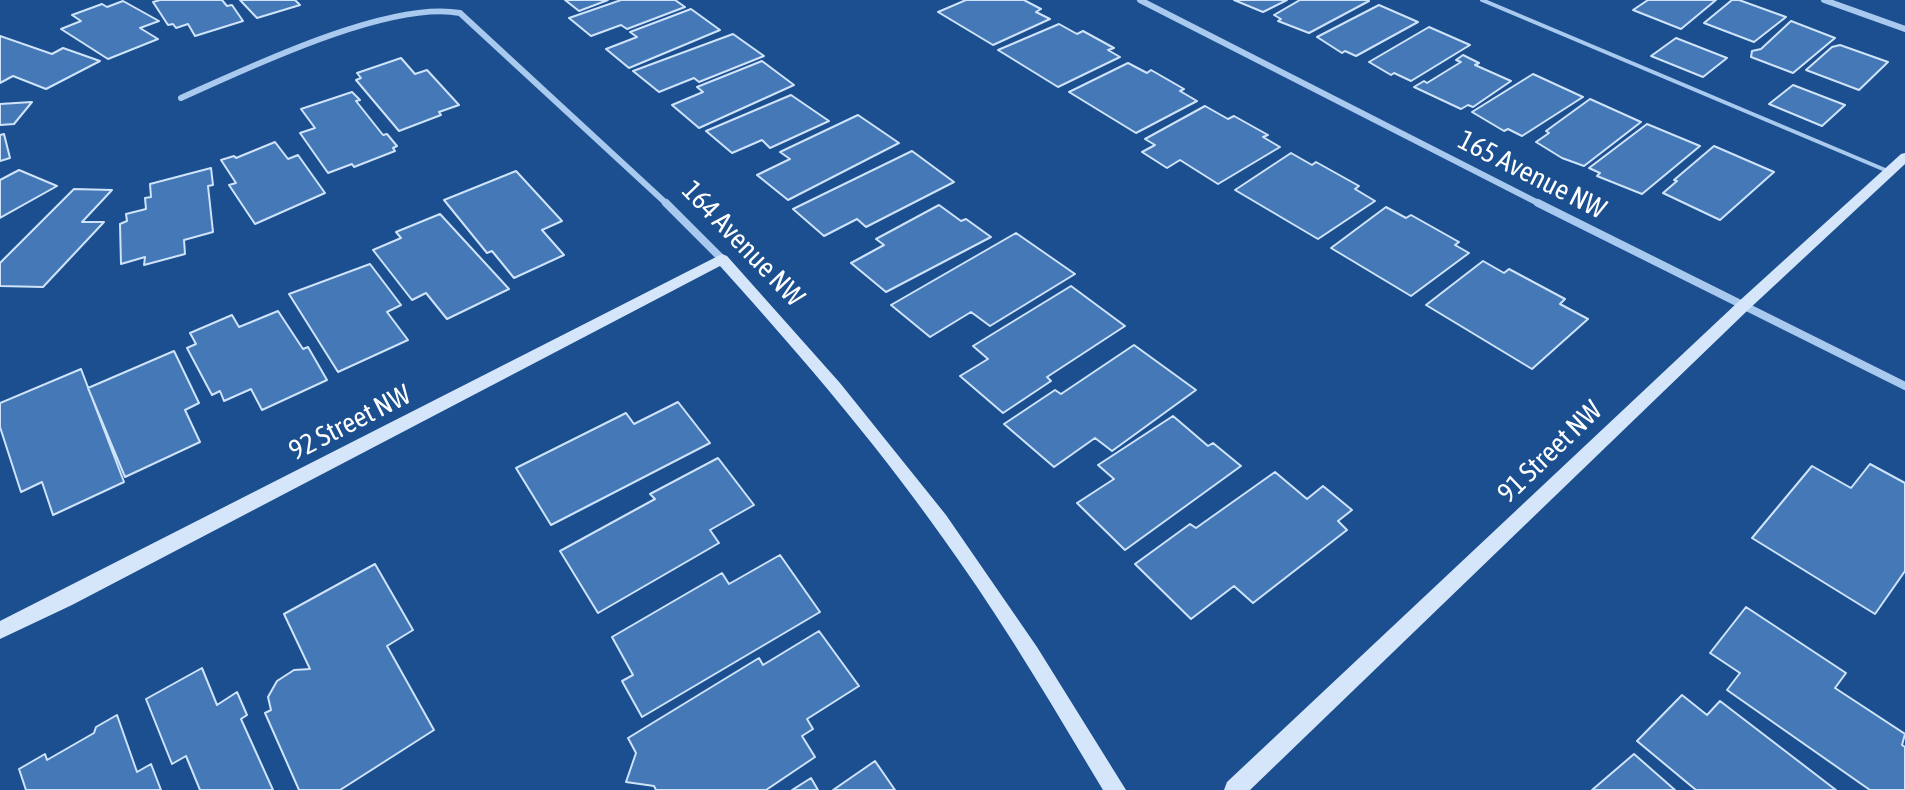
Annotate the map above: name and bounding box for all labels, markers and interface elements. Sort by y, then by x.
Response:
street label: 165 Avenue NW [1452,123,1612,227]
street label: 164 Avenue NW [675,174,811,314]
street label: 92 Street NW [283,378,417,468]
street label: 91 Street NW [1491,394,1609,510]

